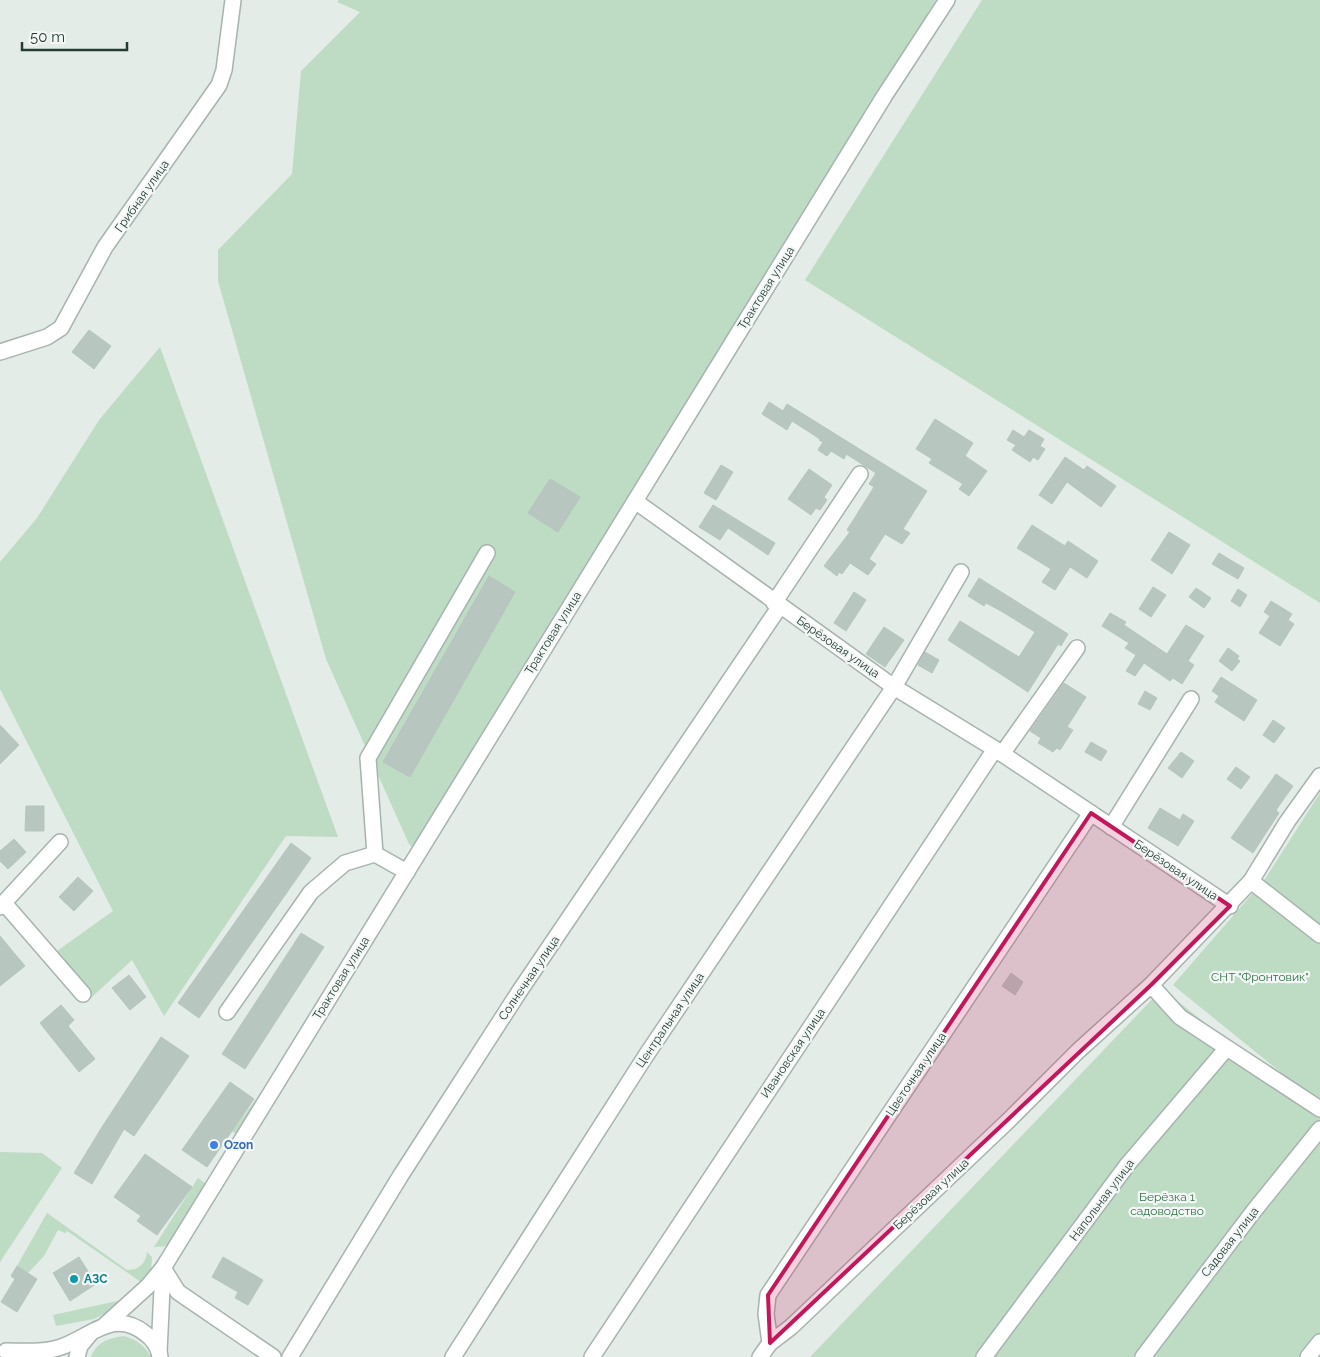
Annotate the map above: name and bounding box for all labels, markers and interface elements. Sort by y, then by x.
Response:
scale bar [22,20,128,52]
text: 50 m [30,28,65,46]
street label: Грибная улица [112,157,172,235]
street label: Трактовая улица [735,244,797,332]
street label: Трактовая улица [522,589,584,677]
street label: Берёзовая улица [794,613,882,681]
street label: Берёзовая улица [1132,837,1220,903]
street label: Солнечная улица [496,933,562,1023]
street label: Трактовая улица [310,934,372,1022]
street label: Центральная улица [633,970,707,1070]
park label: СНТ "Фронтовик" [1211,970,1309,984]
street label: Ивановская улица [758,1006,828,1100]
street label: Цветочная улица [883,1030,949,1118]
place label: Ozon [224,1138,253,1152]
marker: Ozon [208,1139,220,1151]
street label: Берёзовая улица [890,1156,972,1232]
street label: Напольная улица [1067,1156,1137,1244]
park label: Берёзка 1 садоводство [1130,1190,1204,1218]
street label: Садовая улица [1198,1204,1262,1280]
place label: АЗС [84,1272,108,1286]
marker: АЗС [68,1273,80,1285]

